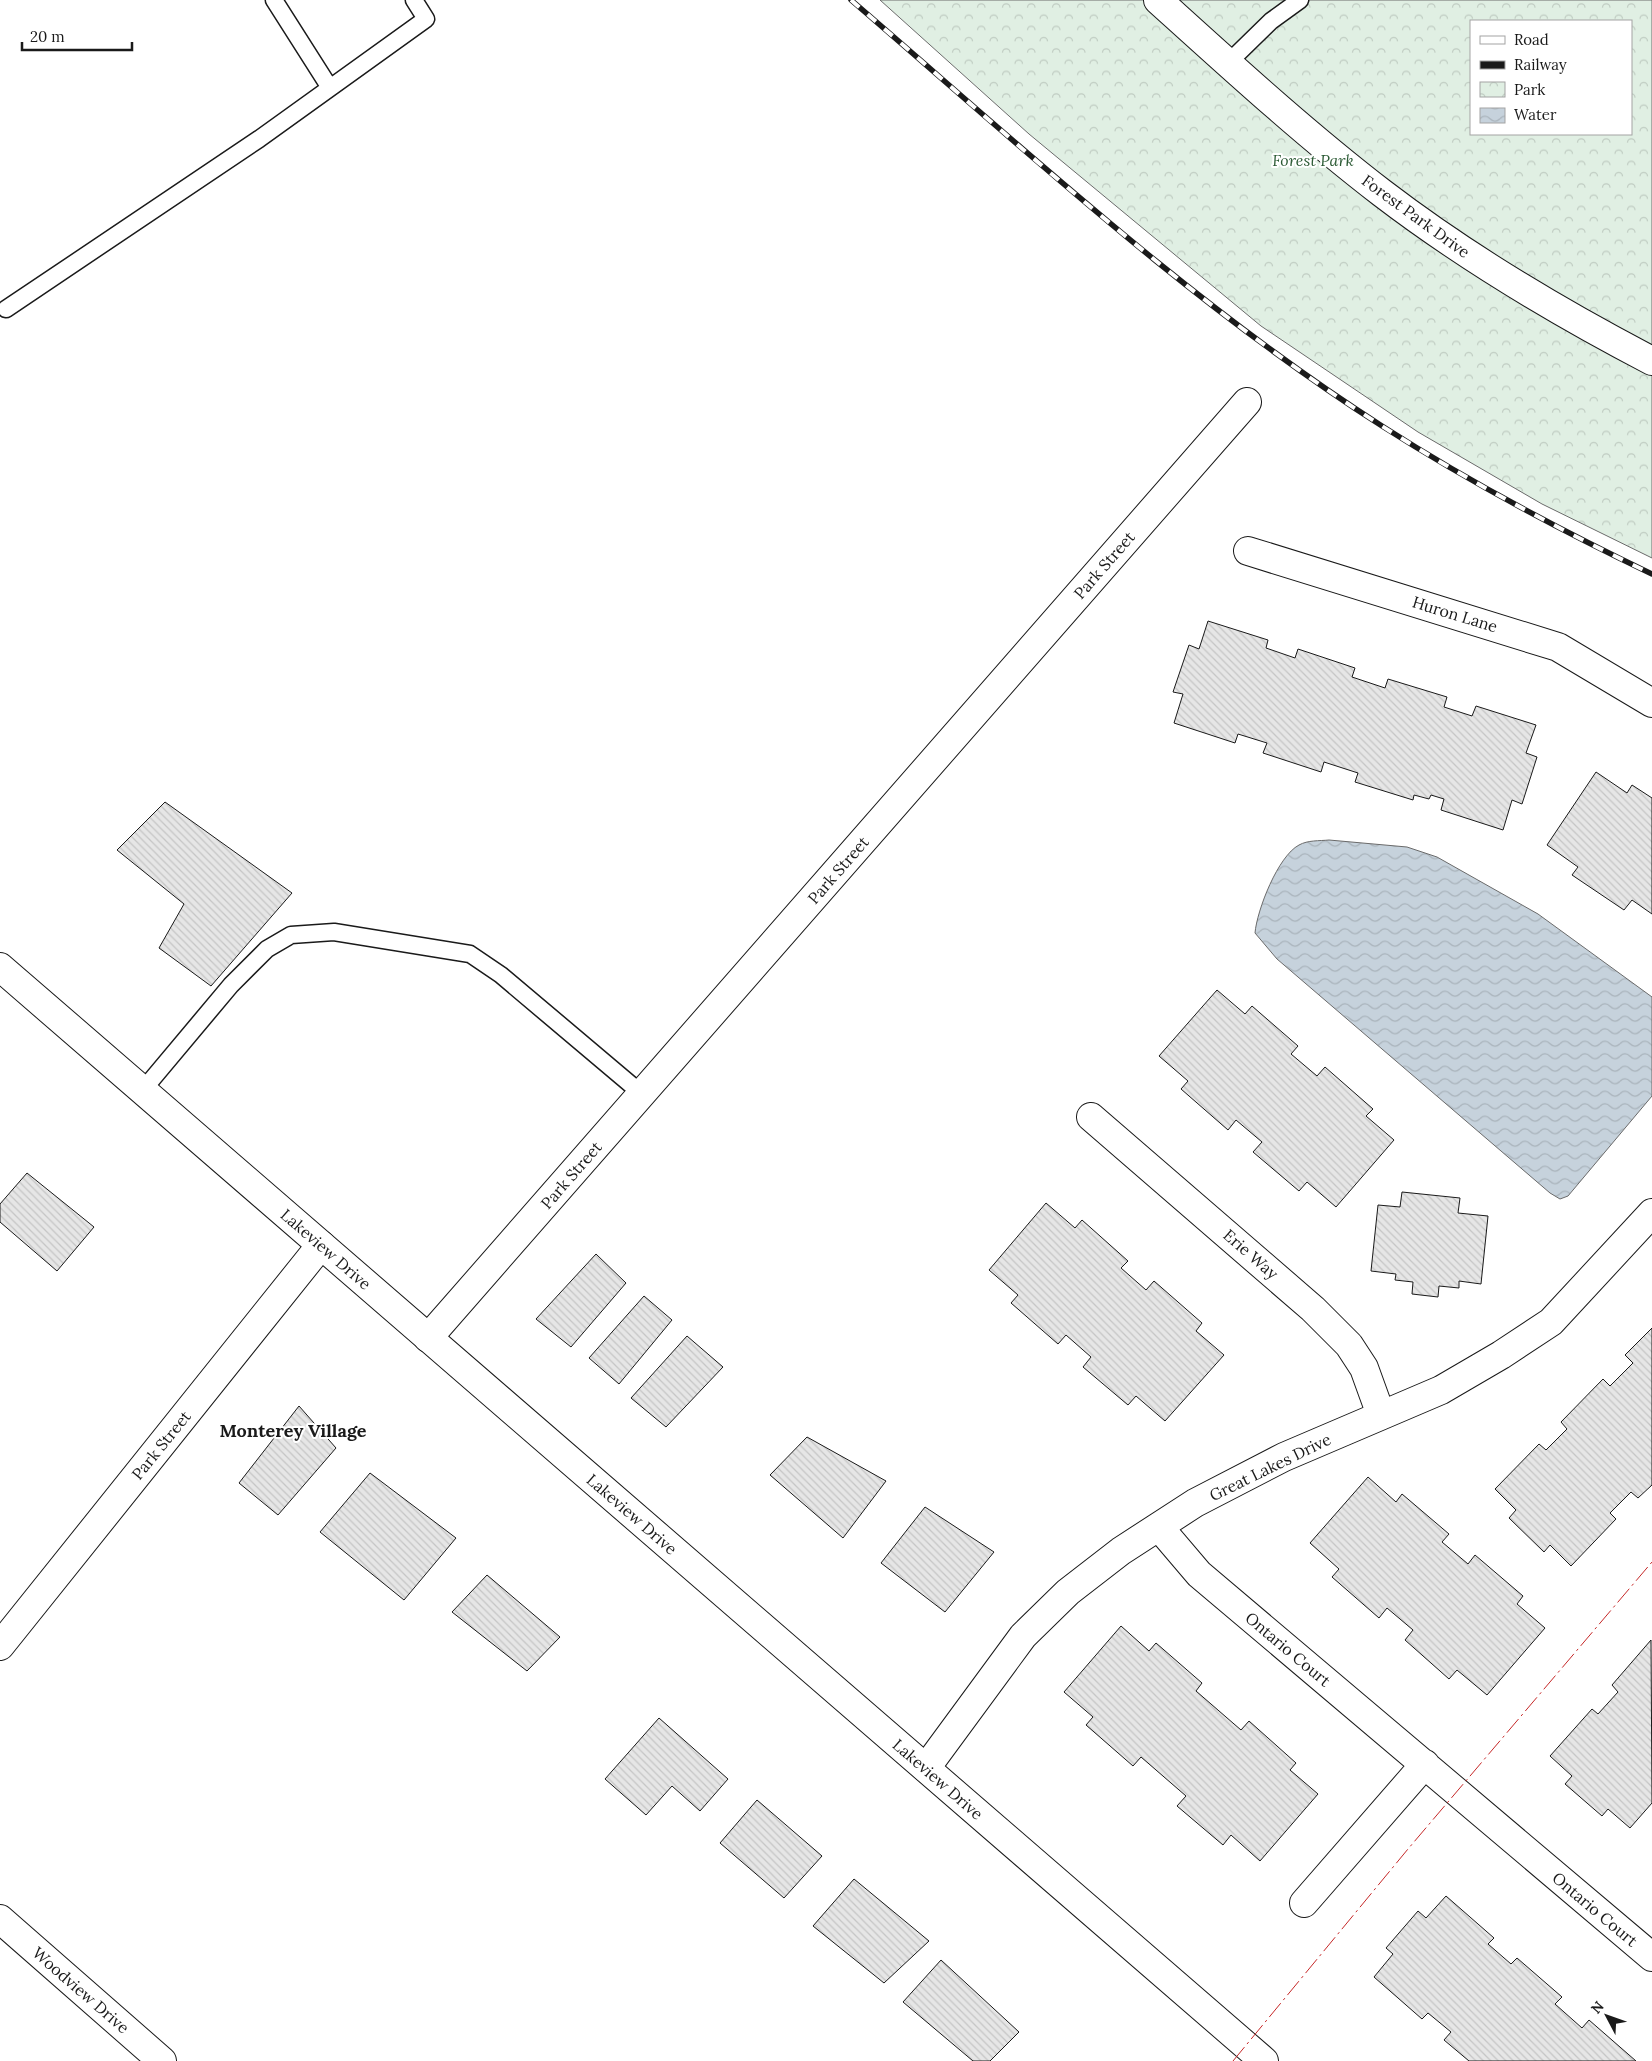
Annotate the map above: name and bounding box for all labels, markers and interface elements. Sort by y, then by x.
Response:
scale bar [22,20,132,52]
legend [1470,20,1632,135]
text: 20 m [30,27,65,46]
text: Road [1514,30,1549,49]
text: Railway [1514,55,1567,74]
text: Park [1514,80,1545,99]
text: Water [1514,105,1557,124]
park label: Forest Park [1272,150,1354,170]
street label: Forest Park Drive [1358,170,1474,262]
street label: Park Street [1069,527,1139,603]
street label: Huron Lane [1410,592,1500,637]
street label: Park Street [803,832,873,908]
street label: Park Street [536,1137,606,1213]
street label: Lakeview Drive [277,1204,376,1294]
street label: Erie Way [1219,1225,1283,1284]
street label: Park Street [127,1406,195,1483]
district label: Monterey Village [220,1419,367,1442]
street label: Great Lakes Drive [1206,1429,1334,1505]
street label: Lakeview Drive [583,1469,682,1559]
street label: Ontario Court [1241,1608,1335,1691]
street label: Lakeview Drive [889,1734,988,1824]
street label: Ontario Court [1548,1868,1642,1951]
street label: Woodview Drive [29,1943,134,2038]
north arrow [1582,1991,1632,2041]
text: N [1587,1997,1608,2017]

